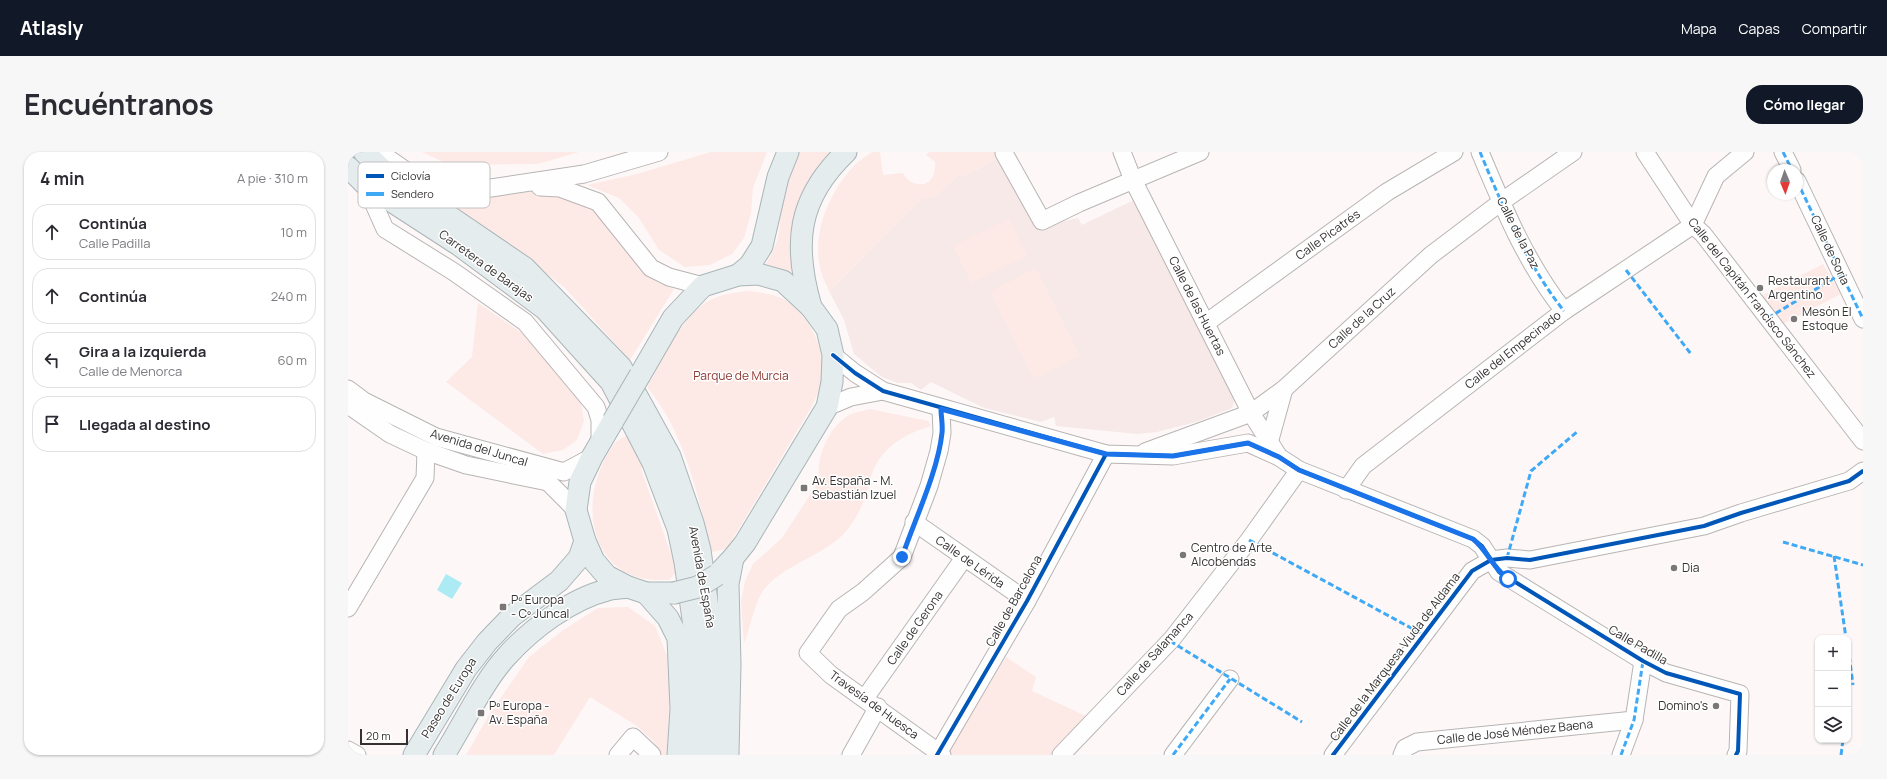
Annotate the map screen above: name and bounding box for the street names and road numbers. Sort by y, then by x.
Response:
street label: Calle de la Paz [1493,194,1544,272]
street label: Calle Picatrés [1292,205,1363,264]
street label: Calle de Soria [1807,212,1854,287]
street label: Calle del Capitán Francisco Sánchez [1684,214,1820,382]
street label: Carretera de Barajas [436,226,537,306]
street label: Calle de las Huertas [1165,253,1230,358]
street label: Calle de la Cruz [1324,283,1399,352]
street label: Calle del Empecinado [1461,307,1564,393]
street label: Avenida del Juncal [428,425,530,470]
street label: Avenida de España [685,525,720,629]
street label: Calle de Lérida [932,531,1008,592]
street label: Calle de Barcelona [981,552,1046,650]
street label: Calle de la Marquesa Viuda de Aldama [1326,569,1464,744]
street label: Calle de Gerona [883,587,947,668]
street label: Calle de Salamanca [1112,608,1197,699]
street label: Calle Padilla [1605,621,1671,668]
street label: Paseo de Europa [417,654,480,741]
street label: Travesía de Huesca [826,666,922,743]
street label: Calle de José Méndez Baena [1436,715,1594,748]

